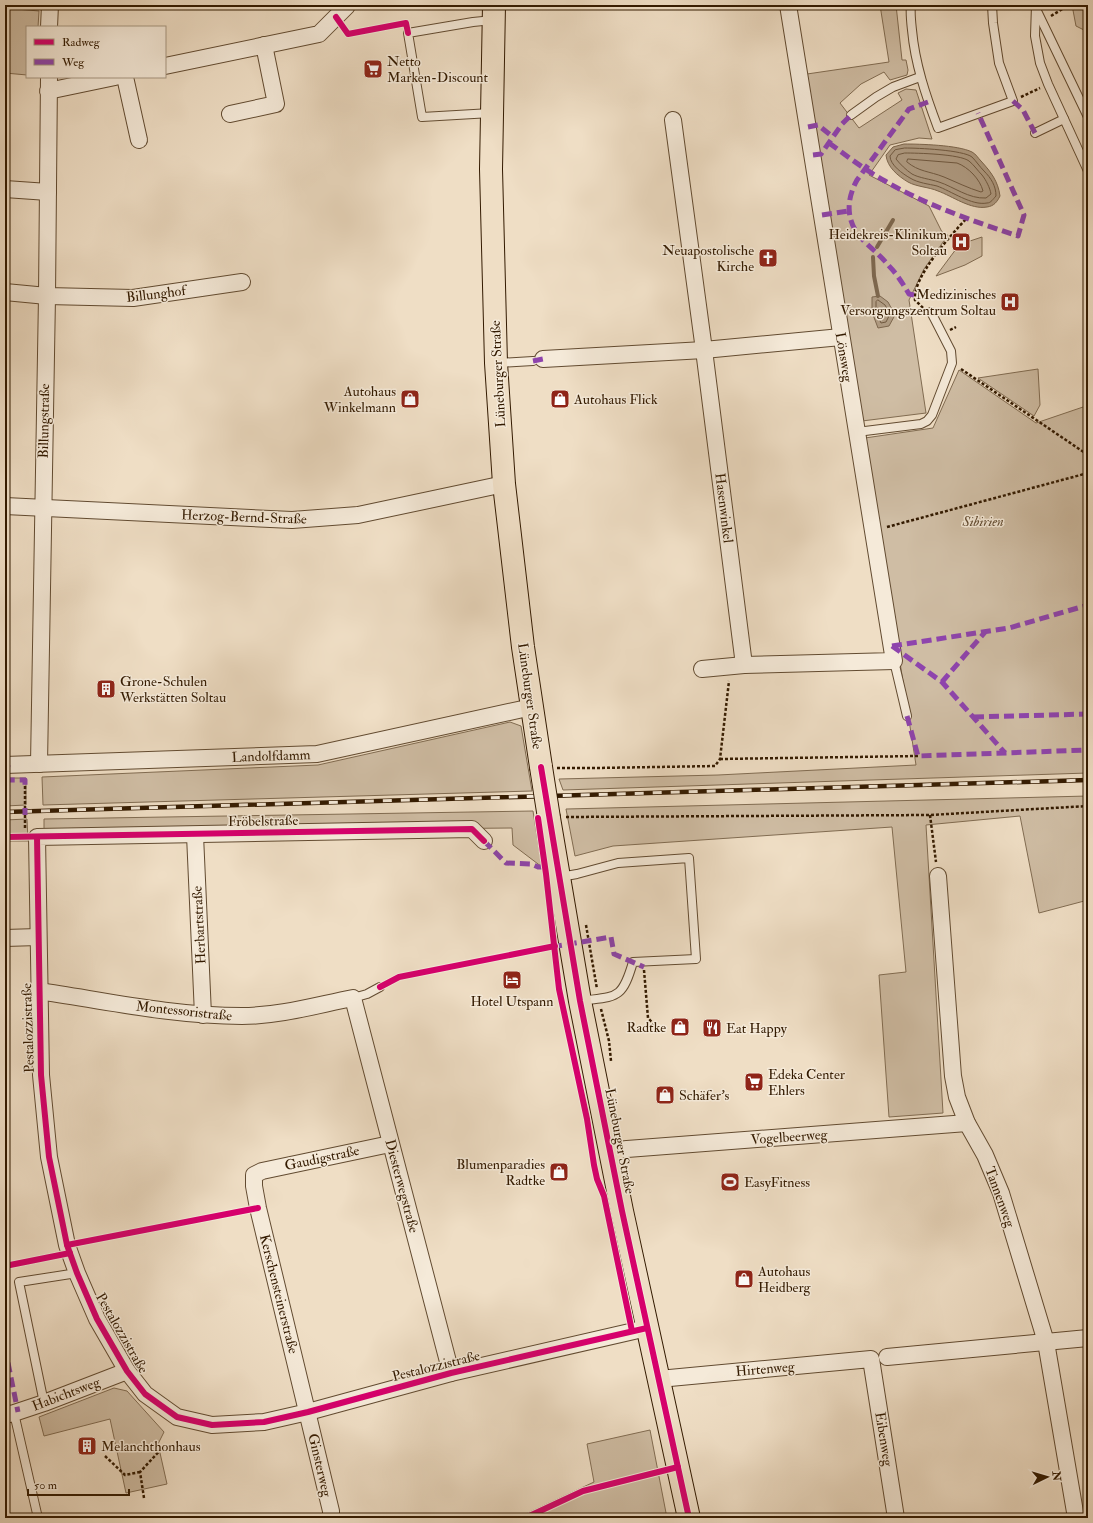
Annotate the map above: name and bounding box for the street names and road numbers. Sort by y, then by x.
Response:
street label: Billunghof [125,282,189,306]
street label: Lüneburger Straße [487,320,509,428]
street label: Lönsweg [832,331,856,384]
street label: Billungstraße [35,383,53,459]
street label: Hasenwinkel [711,472,737,544]
street label: Herzog-Bernd-Straße [181,506,307,528]
street label: Lüneburger Straße [514,642,546,750]
street label: Landolfdamm [231,746,311,766]
street label: Fröbelstraße [228,812,298,830]
street label: Herbartstraße [188,885,210,965]
street label: Pestalozzistraße [18,983,38,1073]
street label: Montessoristraße [135,998,233,1025]
street label: Lüneburger Straße [601,1087,639,1195]
street label: Vogelbeerweg [750,1126,829,1148]
street label: Diesterwegstraße [381,1137,423,1235]
street label: Gaudigstraße [283,1142,361,1174]
street label: Tannenweg [981,1164,1019,1231]
street label: Kerschensteinerstraße [256,1233,302,1356]
street label: Pestalozzistraße [92,1290,152,1376]
street label: Pestalozzistraße [390,1347,482,1385]
street label: Hirtenweg [735,1358,796,1380]
street label: Habichtsweg [30,1373,103,1415]
street label: Eibenweg [871,1411,897,1468]
street label: Ginsterweg [304,1432,336,1499]

